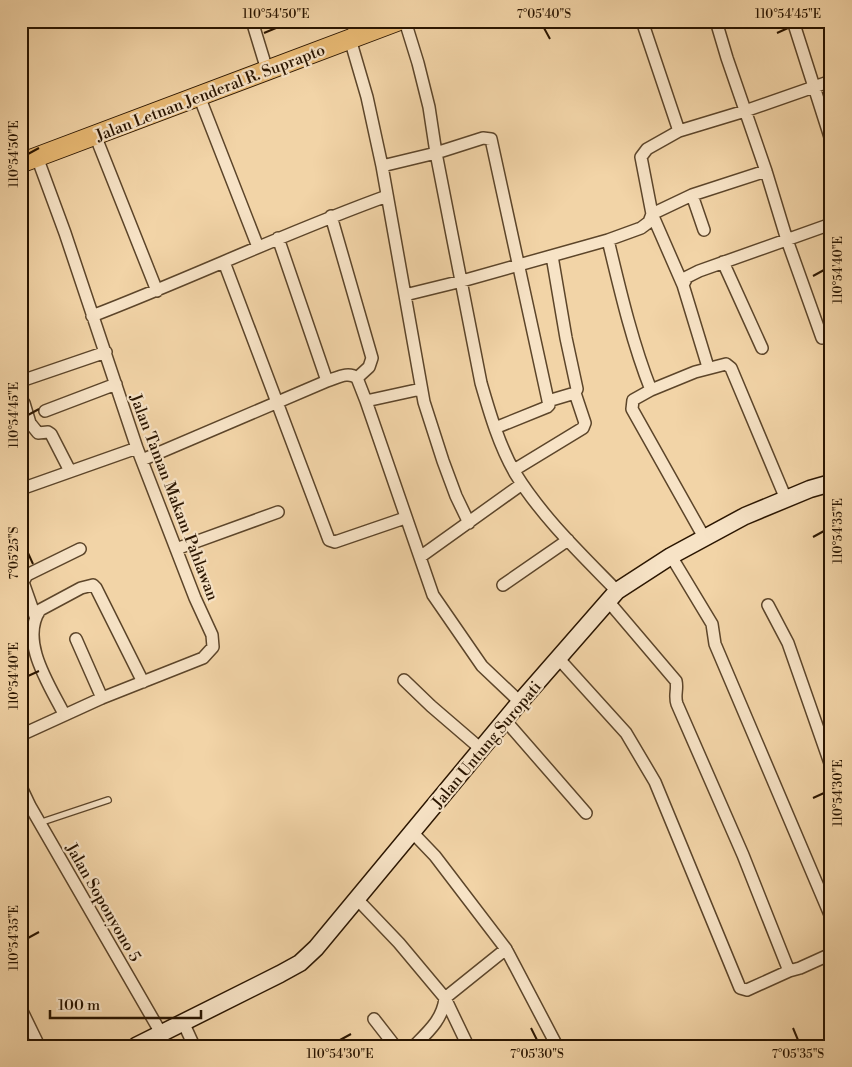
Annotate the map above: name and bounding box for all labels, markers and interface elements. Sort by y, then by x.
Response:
text: 110°54'50"E [243,7,309,22]
text: 7°05'40"S [517,7,571,22]
text: 110°54'45"E [755,7,821,22]
street label: Jalan Letnan Jenderal R. Suprapto [92,40,328,146]
text: 110°54'50"E [7,121,22,187]
text: 110°54'40"E [831,236,846,304]
text: 110°54'45"E [7,382,22,448]
street label: Jalan Taman Makam Pahlawan [125,390,223,604]
text: 110°54'35"E [831,498,846,564]
text: 7°05'25"S [7,527,22,579]
text: 110°54'40"E [7,642,22,710]
street label: Jalan Untung Suropati [427,677,546,813]
text: 110°54'30"E [831,760,846,826]
street label: Jalan Soponyono 5 [61,839,145,965]
text: 110°54'35"E [7,905,22,971]
scale bar [50,987,201,1019]
text: 100 m [58,996,100,1015]
text: 110°54'30"E [307,1047,373,1062]
text: 7°05'30"S [510,1047,564,1062]
text: 7°05'35"S [772,1047,824,1062]

